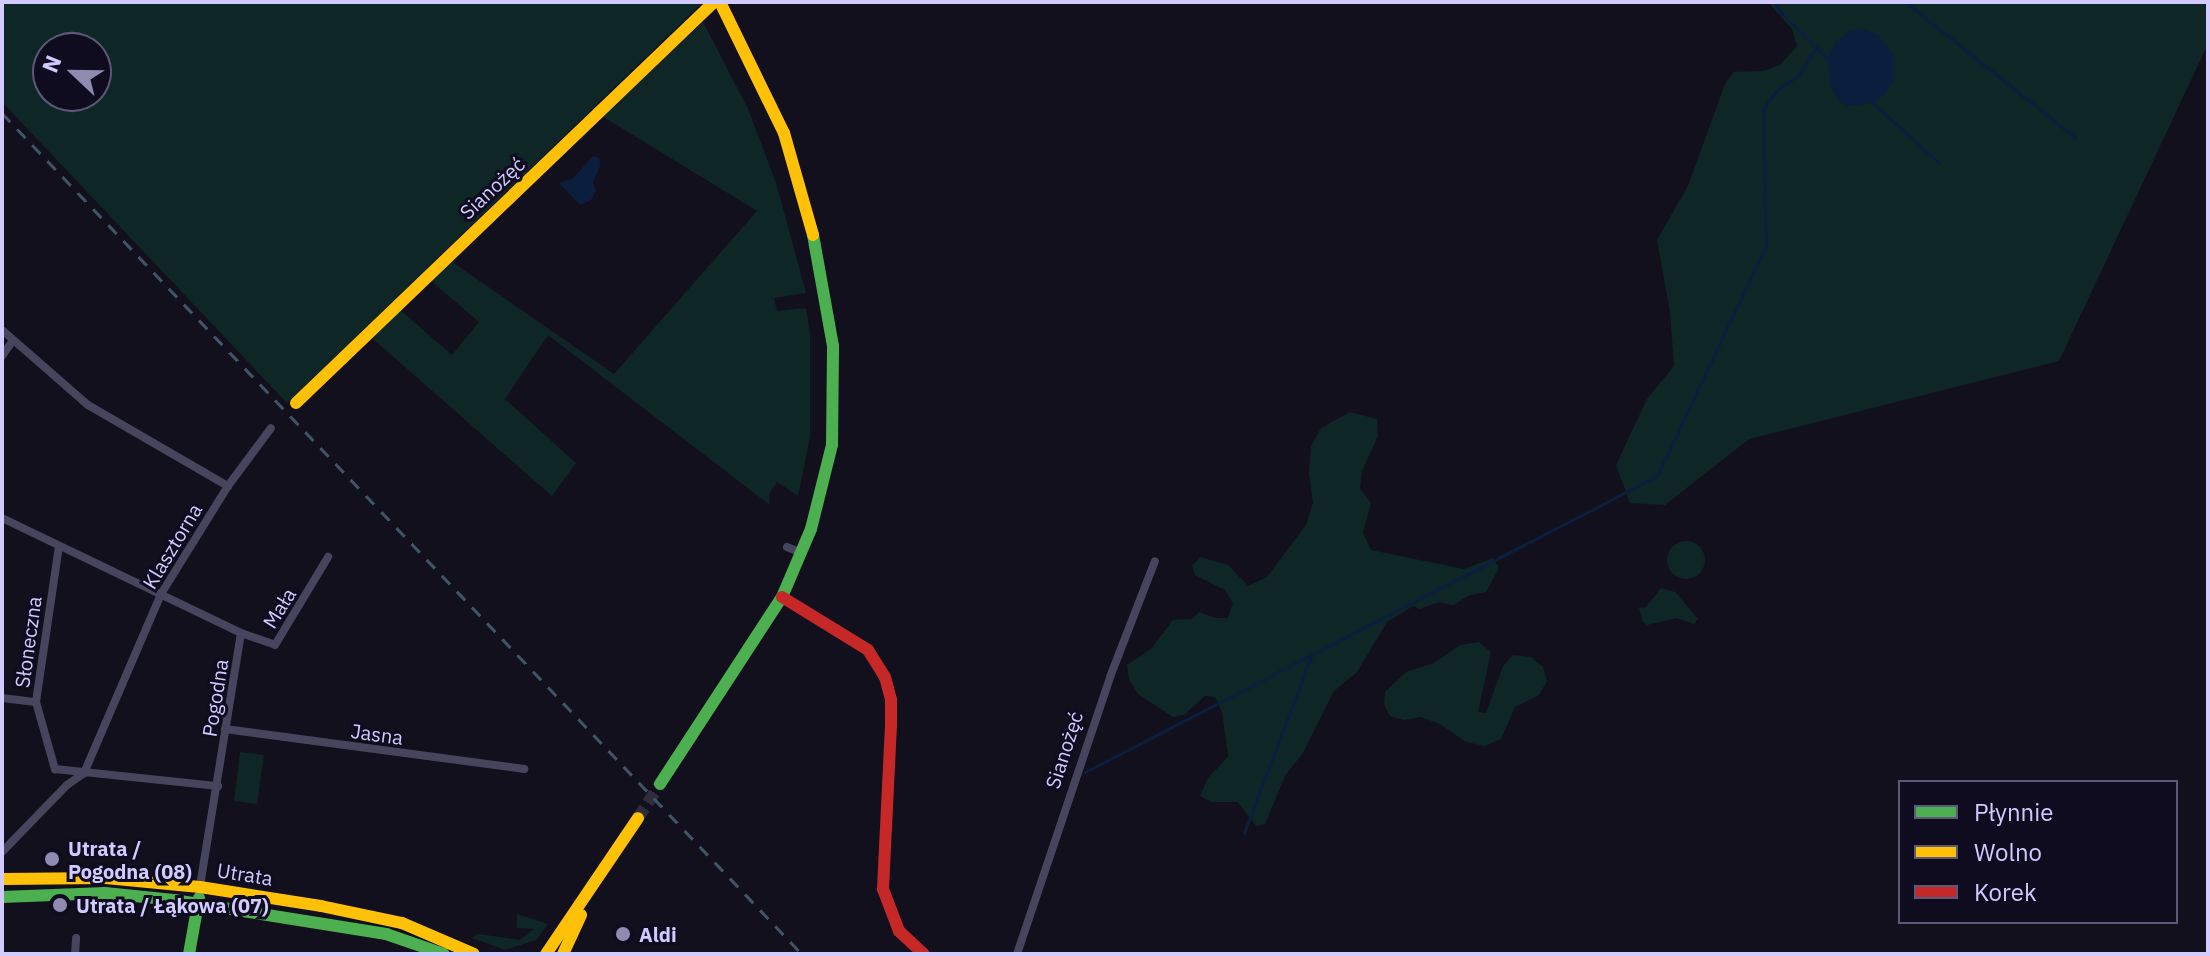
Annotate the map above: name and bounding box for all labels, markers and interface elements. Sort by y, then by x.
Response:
north arrow [32,32,112,112]
text: N [35,51,68,76]
street label: Sianożęć [455,152,529,224]
street label: Klasztorna [137,499,207,593]
street label: Mała [257,583,301,633]
street label: Słoneczna [10,595,46,689]
street label: Pogodna [197,658,233,738]
street label: Sianożęć [1040,708,1088,792]
street label: Jasna [349,718,405,750]
legend [1898,780,2178,924]
text: Płynnie [1974,796,2053,828]
place label: Utrata / Pogodna (08) [68,836,192,883]
text: Wolno [1974,836,2042,868]
marker: Utrata / Pogodna (08) [43,850,61,868]
street label: Utrata [215,858,275,890]
text: Korek [1974,876,2037,908]
place label: Utrata / Łąkowa (07) [76,893,269,917]
marker: Utrata / Łąkowa (07) [51,896,69,914]
place label: Aldi [639,922,677,946]
marker: Aldi [614,925,632,943]

